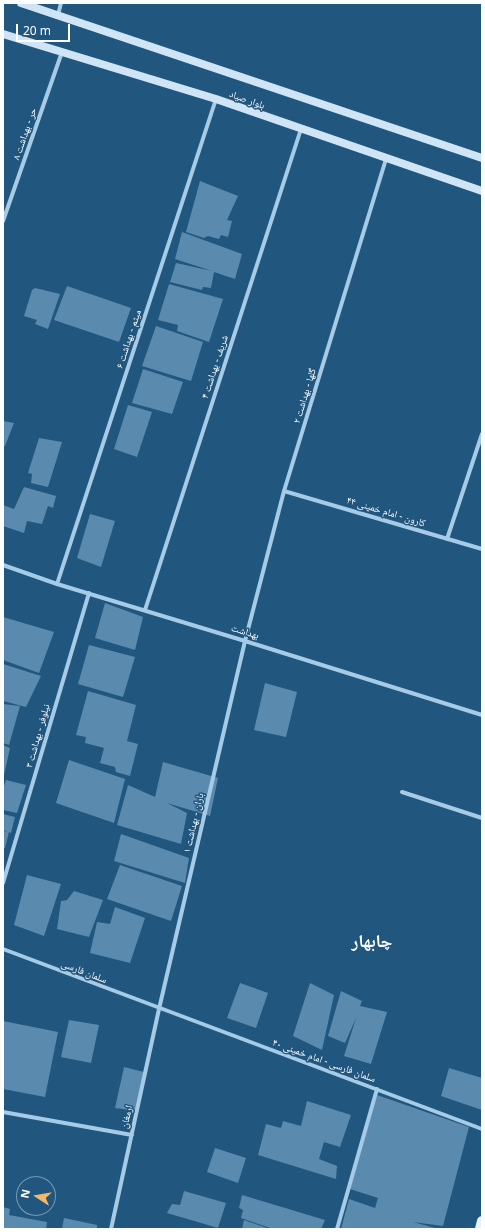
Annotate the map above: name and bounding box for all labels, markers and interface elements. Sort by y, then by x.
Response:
scale bar [18,16,72,42]
text: 20 m [23,22,51,39]
street label: بلوار صیاد [228,88,266,112]
street label: حر - بهداشت ۸ [10,106,40,162]
street label: میثم - بهداشت ۶ [114,308,144,370]
street label: شریف - بهداشت ۴ [199,334,231,400]
street label: گلها - بهداشت ۲ [291,367,319,425]
street label: کارون - امام خمینی ۴۴ [345,494,427,530]
street label: بهداشت [230,622,260,642]
street label: نیلوفر - بهداشت ۳ [23,703,53,769]
street label: باران - بهداشت ۱ [181,792,207,854]
district label: چابهار [352,931,392,953]
street label: سلمان فارسی [59,958,109,986]
street label: سلمان فارسی - امام خمینی ۴۰ [271,1037,377,1085]
street label: ارمغان [119,1104,135,1130]
north arrow [16,1176,56,1216]
text: N [16,1188,33,1200]

